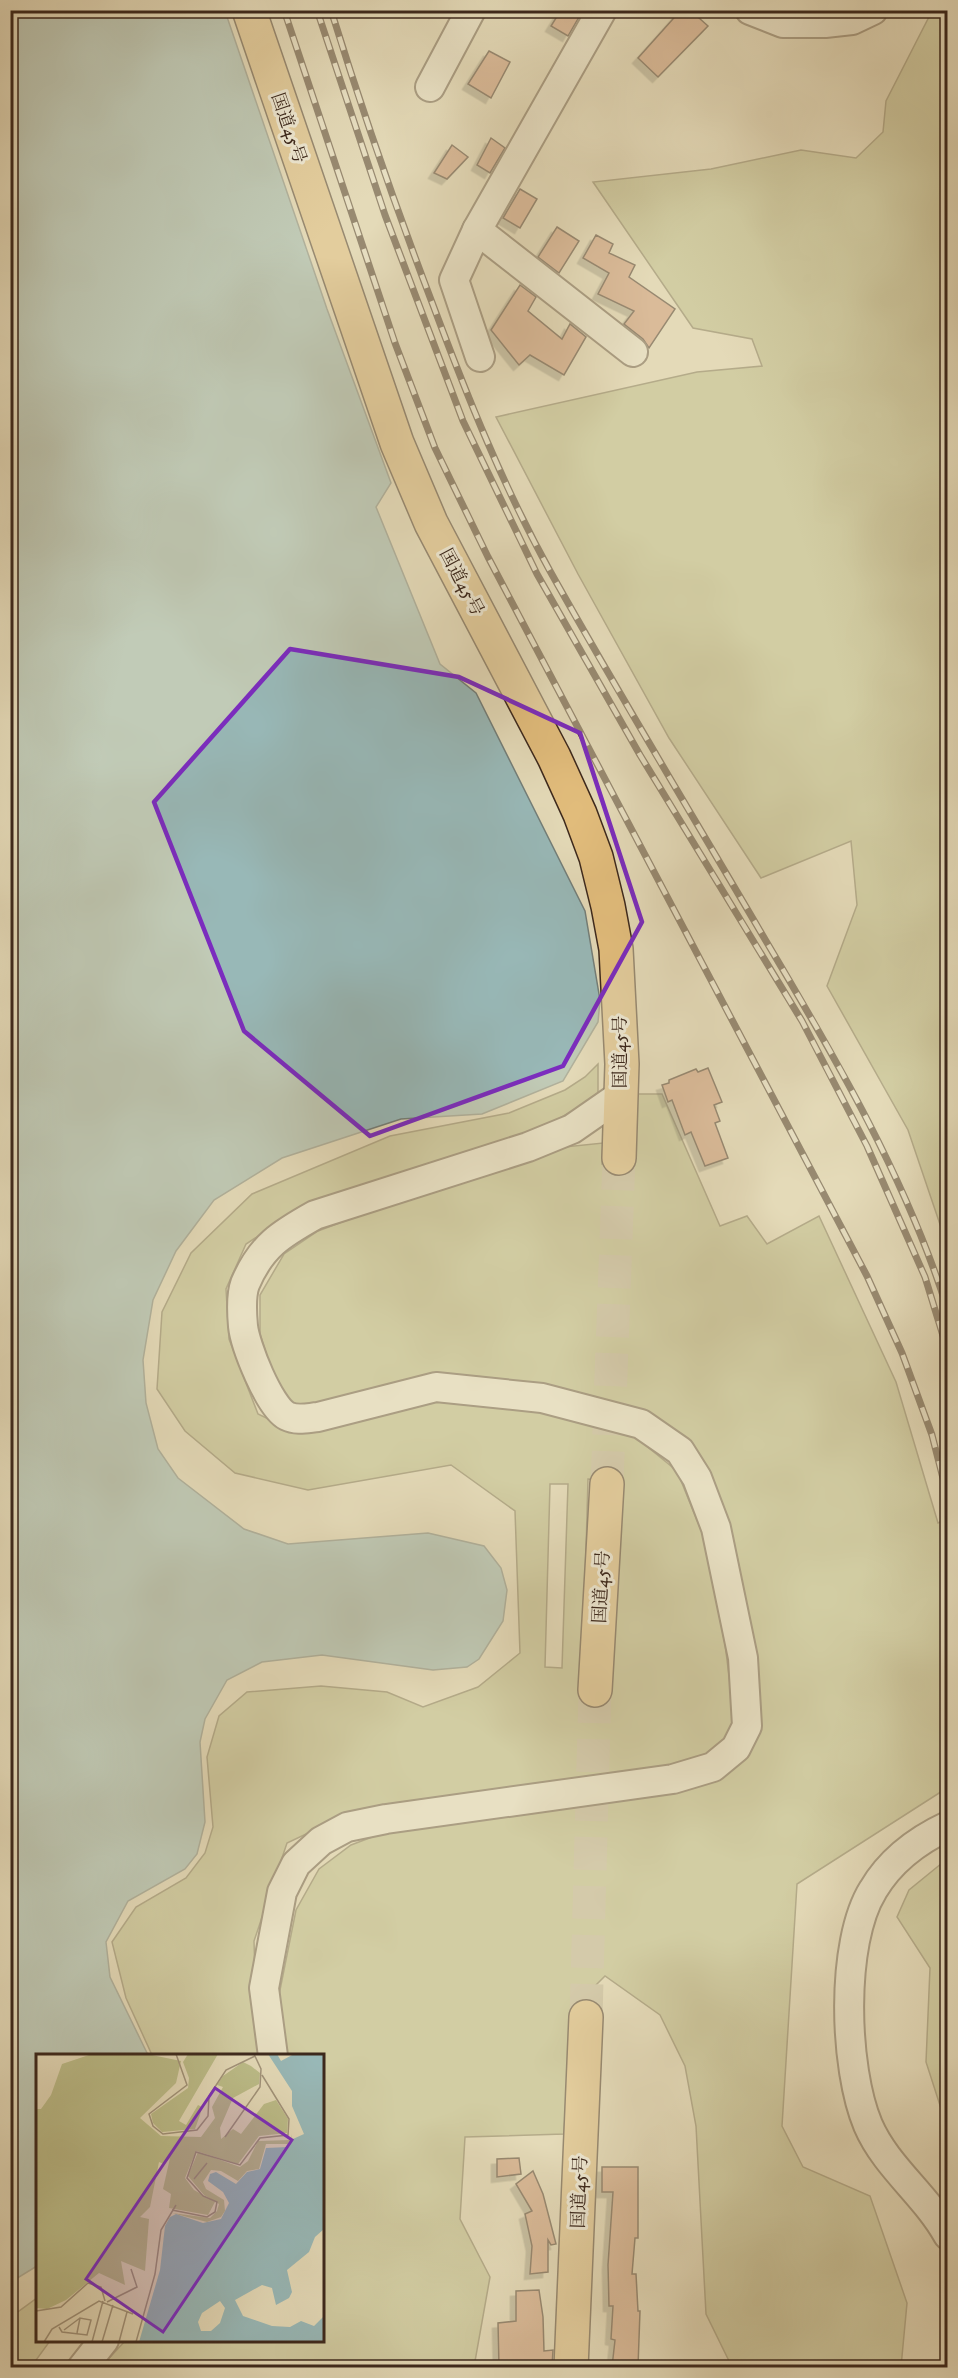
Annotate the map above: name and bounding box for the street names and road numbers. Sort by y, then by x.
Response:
street label: 国道45号 [266,90,310,167]
street label: 国道45号 [434,545,488,620]
street label: 国道45号 [610,1015,632,1089]
street label: 国道45号 [589,1550,615,1624]
street label: 国道45号 [568,2155,592,2229]

